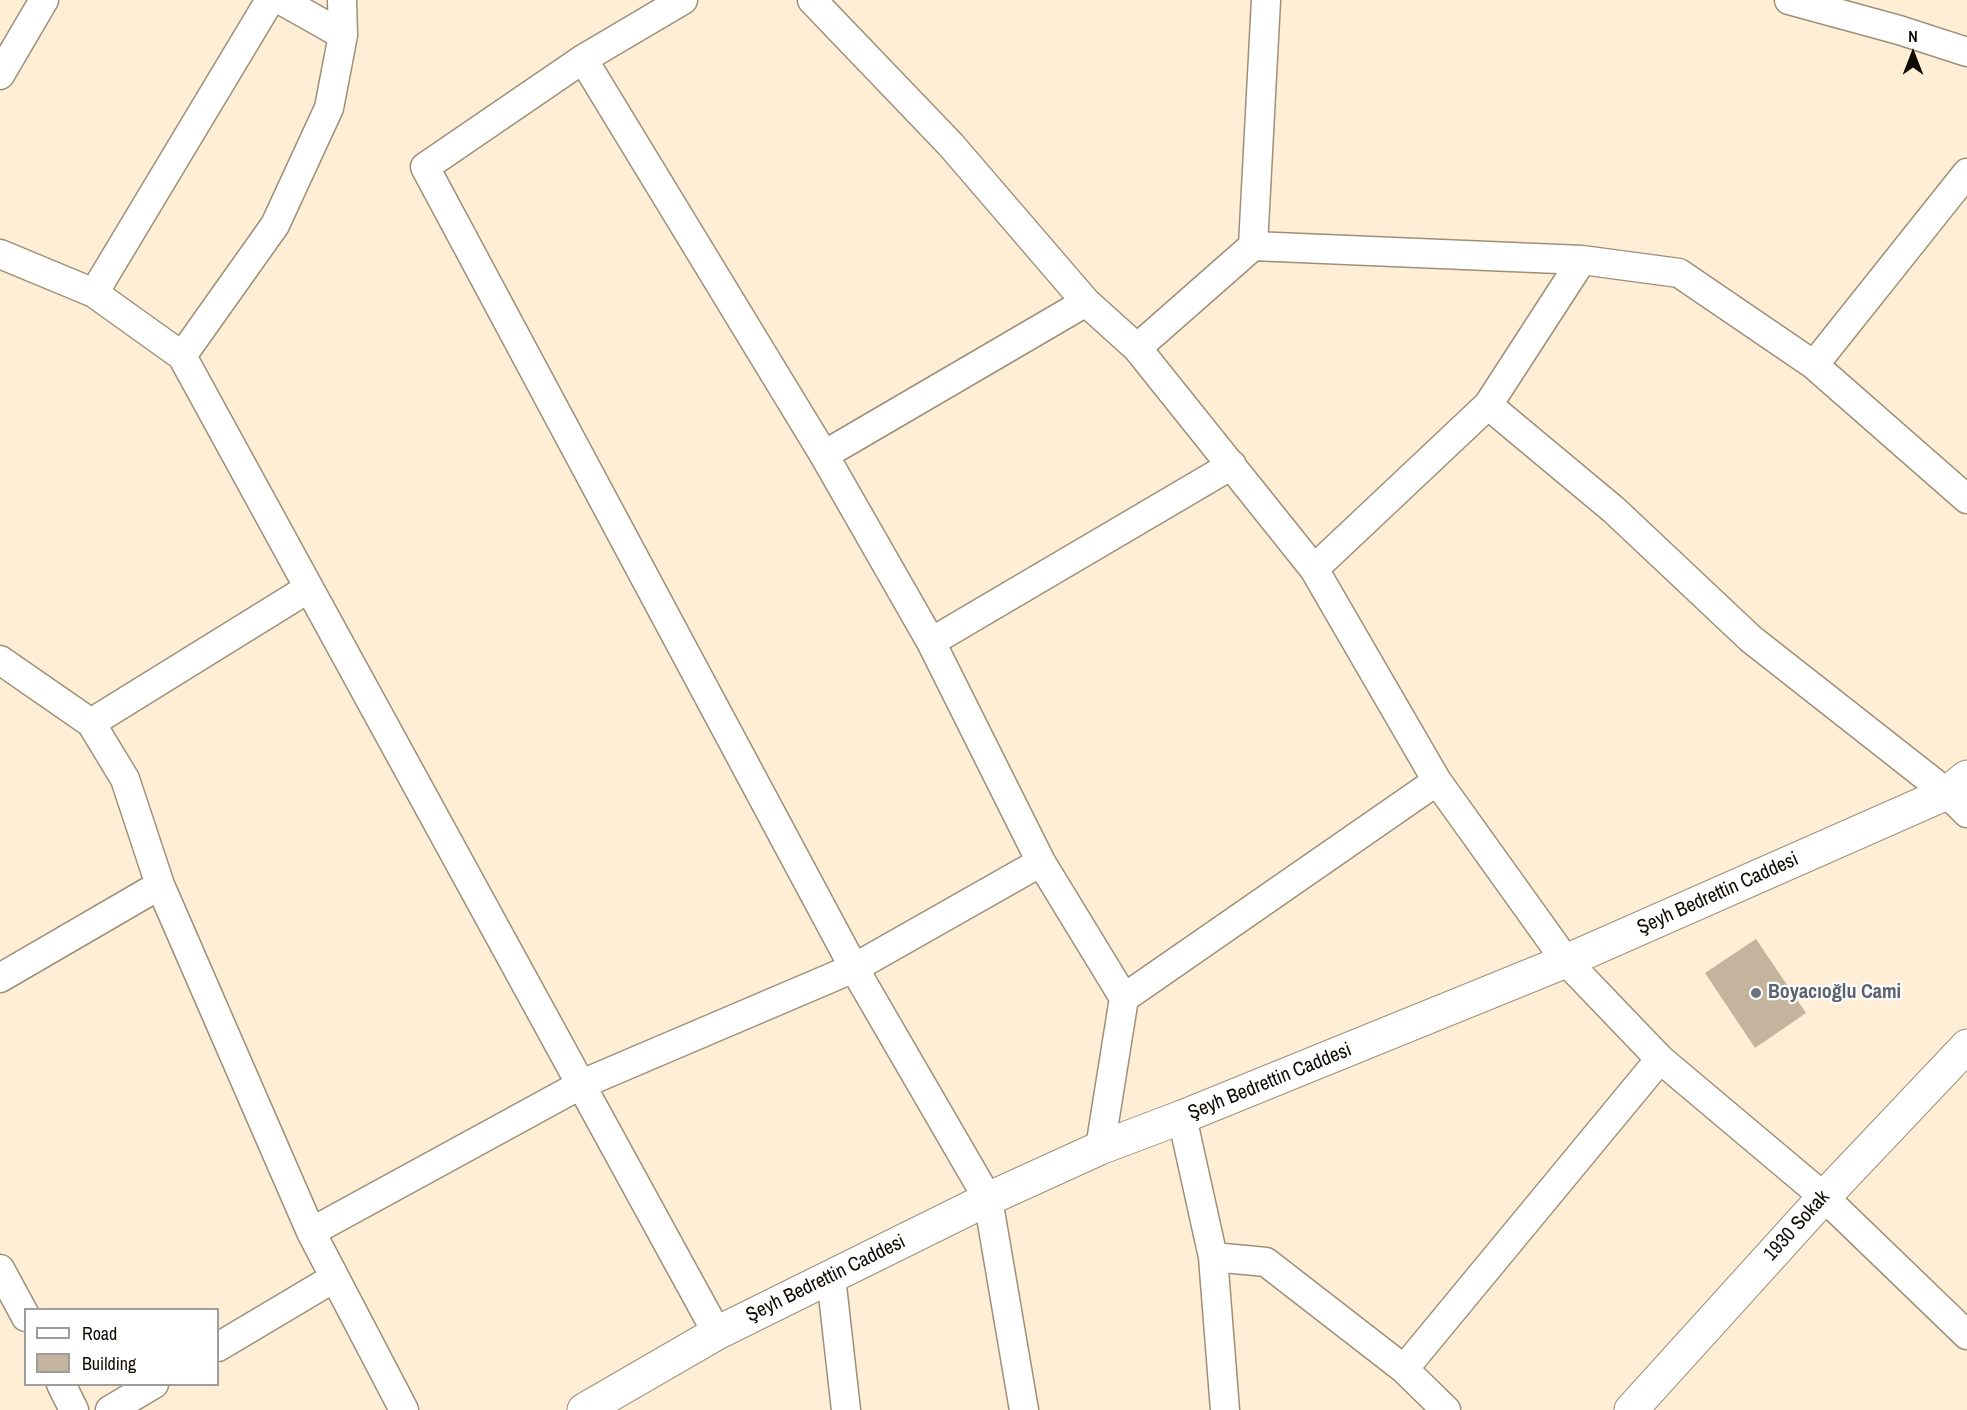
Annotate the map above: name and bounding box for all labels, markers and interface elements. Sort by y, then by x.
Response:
north arrow [1883,24,1943,84]
text: N [1908,25,1918,47]
street label: Şeyh Bedrettin Caddesi [1634,848,1802,940]
place label: Boyacıoğlu Cami [1768,981,1901,1005]
marker: Boyacıoğlu Cami [1749,986,1763,1000]
street label: Şeyh Bedrettin Caddesi [1185,1038,1355,1126]
street label: 1930 Sokak [1759,1186,1835,1266]
street label: Şeyh Bedrettin Caddesi [742,1230,910,1328]
legend [24,1308,219,1386]
text: Road [82,1321,117,1346]
text: Building [82,1351,136,1376]

